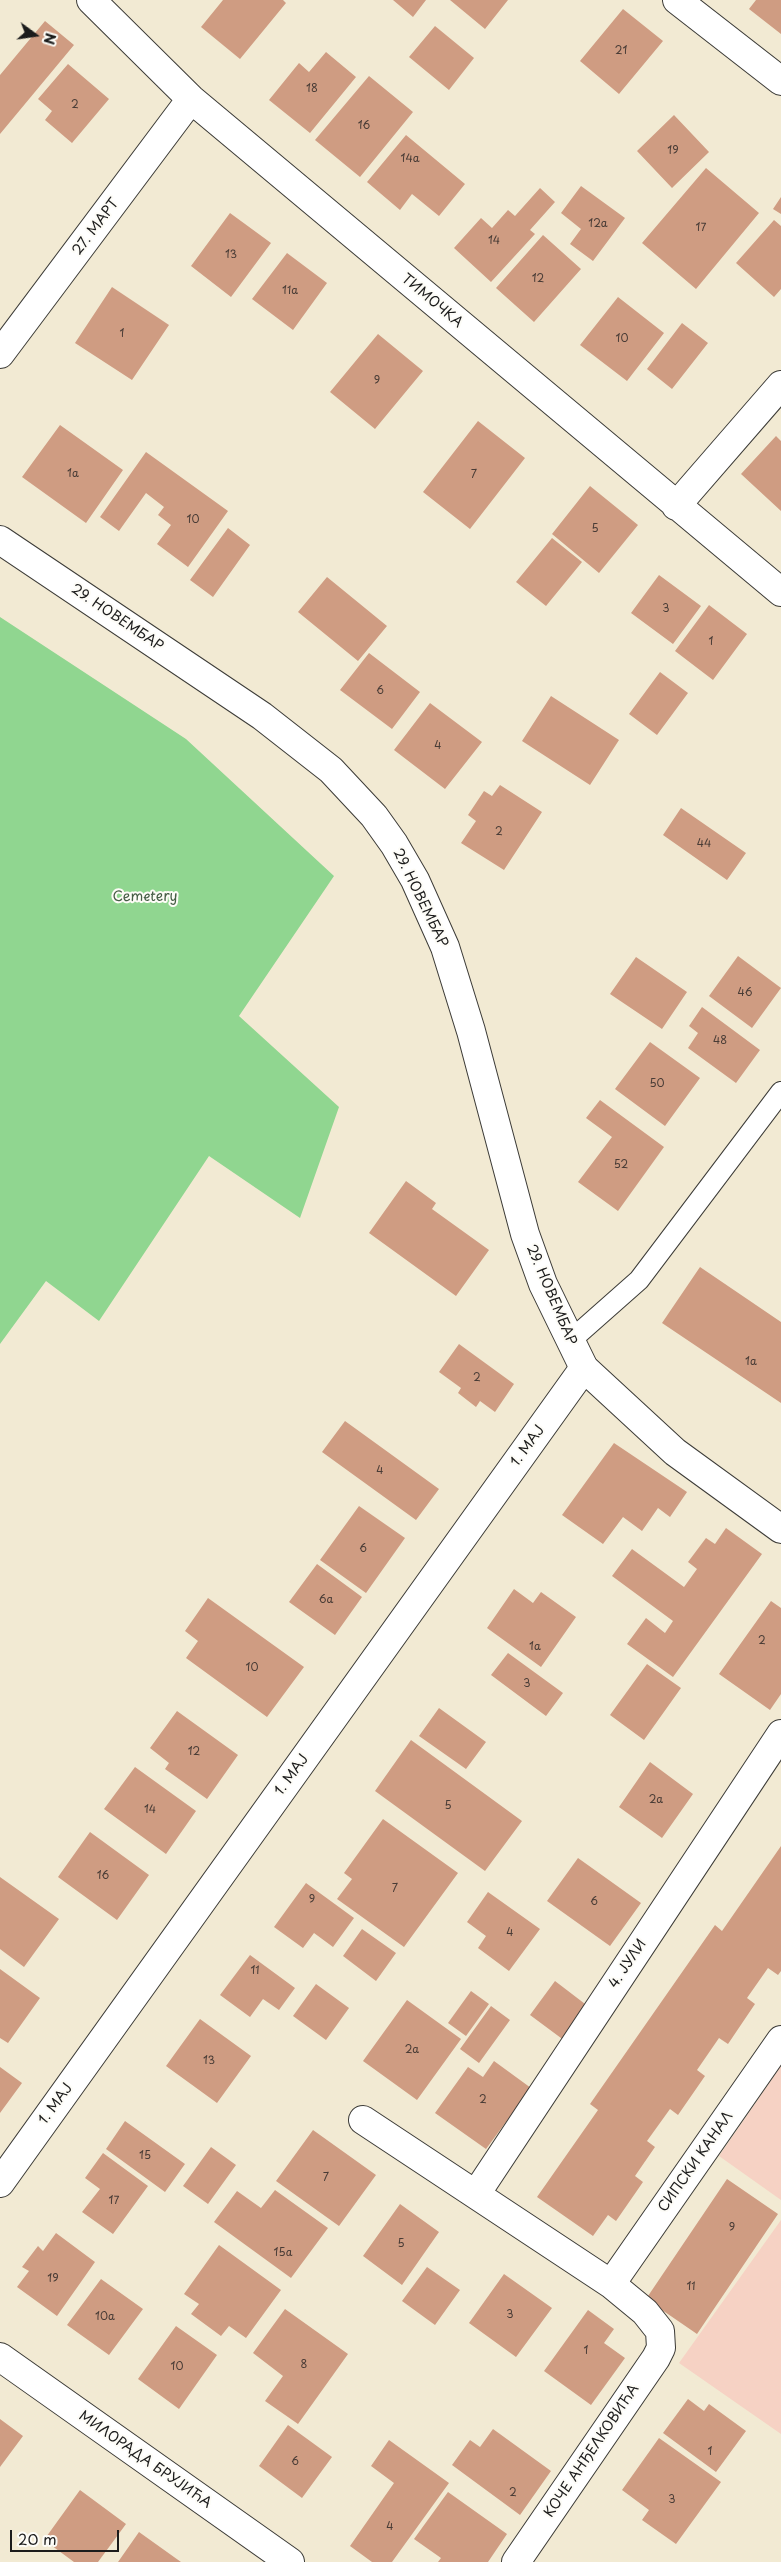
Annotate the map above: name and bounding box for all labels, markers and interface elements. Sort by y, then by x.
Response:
north arrow [10,10,60,60]
text: N [39,31,62,47]
house number: 21 [615,44,627,58]
house number: 18 [306,82,318,96]
house number: 2 [71,98,79,112]
house number: 16 [358,119,370,133]
house number: 19 [667,144,679,158]
house number: 14a [400,152,420,166]
street label: 27. МАРТ [69,195,123,259]
house number: 12a [588,217,608,231]
house number: 17 [696,221,706,235]
house number: 14 [488,234,500,248]
house number: 13 [225,248,237,262]
street label: ТИМОЧКА [398,271,466,331]
house number: 12 [532,272,544,286]
house number: 11a [282,284,298,298]
house number: 1 [120,327,124,341]
house number: 10 [616,332,628,346]
house number: 9 [374,374,380,388]
house number: 1a [67,467,79,481]
house number: 7 [471,468,477,482]
house number: 10 [187,513,199,527]
house number: 5 [591,522,599,536]
street label: 29. НОВЕМБАР [68,581,166,655]
house number: 3 [662,602,670,616]
house number: 1 [709,635,713,649]
house number: 6 [376,684,384,698]
house number: 4 [434,739,442,753]
house number: 2 [495,825,503,839]
house number: 44 [697,837,711,851]
street label: 29. НОВЕМБАР [389,846,451,950]
park label: Cemetery [112,889,178,905]
house number: 46 [738,986,752,1000]
house number: 48 [713,1034,727,1048]
house number: 50 [649,1077,665,1091]
house number: 52 [614,1158,628,1172]
street label: 29. НОВЕМБАР [522,1242,580,1348]
house number: 1a [745,1355,757,1369]
house number: 2 [473,1371,481,1385]
street label: 1. МАЈ [507,1422,549,1470]
house number: 4 [376,1464,384,1478]
house number: 6 [359,1542,367,1556]
house number: 6a [319,1593,333,1607]
house number: 2 [758,1634,766,1648]
house number: 1a [529,1640,541,1654]
house number: 10 [246,1661,258,1675]
house number: 3 [523,1677,531,1691]
house number: 12 [188,1745,200,1759]
street label: 1. МАЈ [271,1751,313,1799]
house number: 2a [649,1793,663,1807]
house number: 5 [444,1799,452,1813]
house number: 14 [144,1803,156,1817]
house number: 16 [97,1869,109,1883]
house number: 7 [392,1882,398,1896]
house number: 9 [309,1893,315,1907]
house number: 6 [590,1895,598,1909]
house number: 4 [506,1926,514,1940]
street label: 4. ЈУЛИ [606,1936,650,1992]
house number: 11 [250,1964,260,1978]
house number: 2a [405,2043,419,2057]
house number: 13 [203,2054,215,2068]
street label: 1. МАЈ [35,2080,77,2128]
house number: 2 [479,2093,487,2107]
street label: СИПСКИ КАНАЛ [655,2109,737,2215]
house number: 15 [139,2149,151,2163]
house number: 7 [323,2171,329,2185]
house number: 17 [109,2194,119,2208]
house number: 9 [729,2221,735,2235]
house number: 5 [397,2237,405,2251]
house number: 15a [274,2246,292,2260]
house number: 19 [47,2272,59,2286]
house number: 11 [686,2280,696,2294]
house number: 3 [506,2308,514,2322]
house number: 10a [95,2310,115,2324]
house number: 1 [584,2344,588,2358]
house number: 8 [301,2358,307,2372]
house number: 10 [171,2360,183,2374]
street label: КОЧЕ АНЂЕЛКОВИЋА [541,2381,643,2521]
street label: МИЛОРАДА БРУЈИЋА [76,2408,214,2512]
house number: 1 [708,2445,712,2459]
house number: 6 [291,2455,299,2469]
house number: 2 [509,2486,517,2500]
house number: 3 [668,2493,676,2507]
scale bar [12,2520,121,2552]
house number: 4 [386,2520,394,2534]
text: 20 m [18,2527,57,2550]

